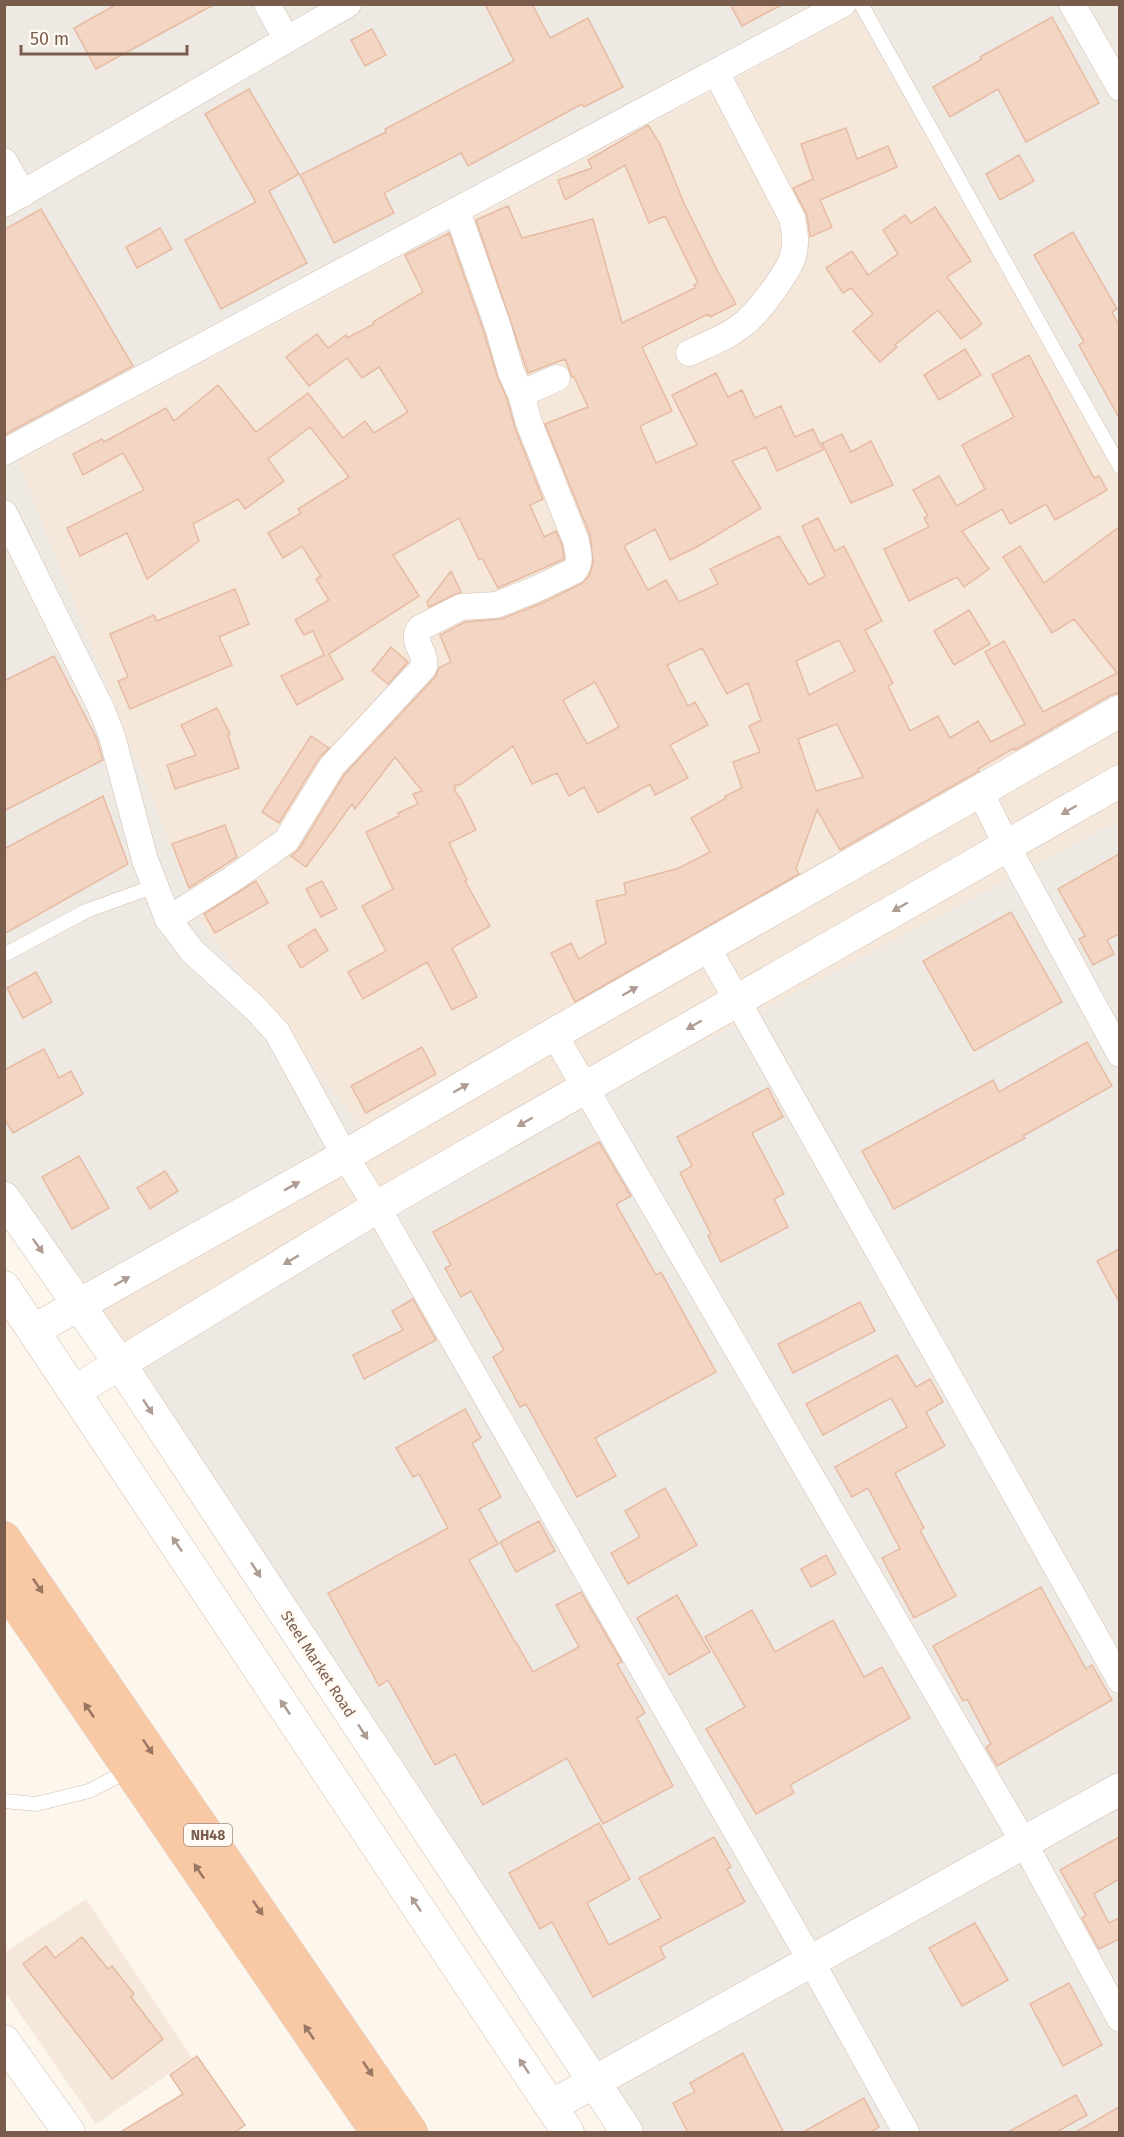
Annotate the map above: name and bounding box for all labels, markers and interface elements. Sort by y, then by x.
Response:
scale bar [21,18,188,56]
text: 50 m [30,28,69,50]
one-way arrow [1061,805,1077,816]
one-way arrow [891,902,908,912]
one-way arrow [622,985,638,996]
one-way arrow [686,1020,702,1031]
one-way arrow [453,1083,470,1093]
one-way arrow [517,1117,533,1128]
one-way arrow [284,1181,301,1191]
one-way arrow [32,1238,43,1254]
one-way arrow [283,1254,300,1265]
one-way arrow [114,1276,131,1286]
one-way arrow [142,1399,153,1415]
one-way arrow [172,1536,183,1552]
one-way arrow [250,1561,261,1578]
one-way arrow [32,1578,43,1595]
street label: Steel Market Road [277,1607,359,1721]
one-way arrow [279,1699,291,1715]
one-way arrow [84,1702,95,1718]
one-way arrow [357,1724,369,1740]
one-way arrow [142,1739,154,1755]
road number: NH48 [184,1824,232,1846]
one-way arrow [194,1863,205,1879]
one-way arrow [411,1896,422,1912]
one-way arrow [252,1900,264,1916]
one-way arrow [304,2024,315,2040]
one-way arrow [518,2059,530,2075]
one-way arrow [362,2061,373,2077]

